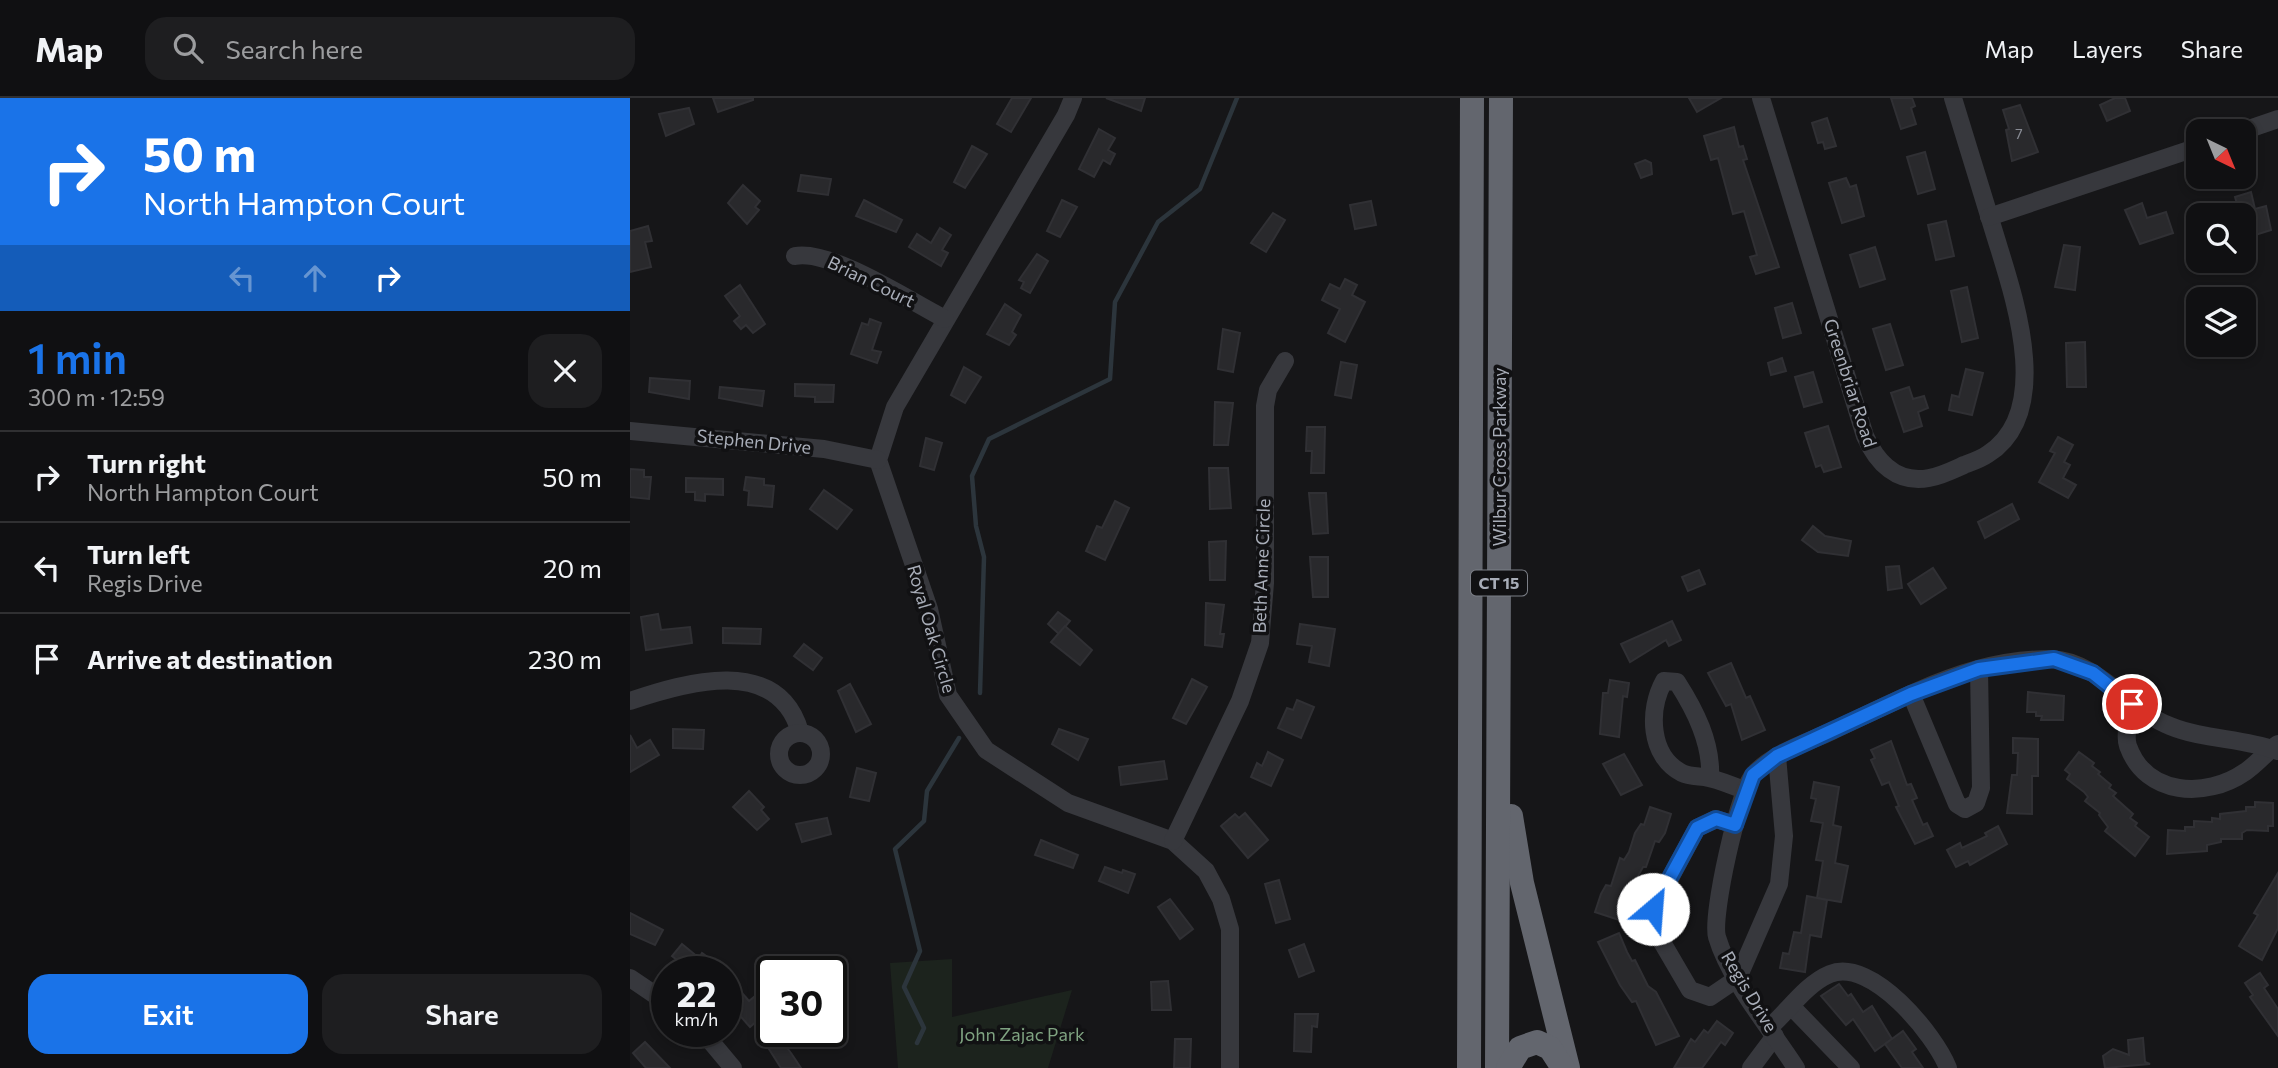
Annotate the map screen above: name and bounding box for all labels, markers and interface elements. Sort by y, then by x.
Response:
search box [145,17,635,80]
text: Map [35,28,103,69]
icon: search [169,29,207,67]
text: Search here [225,33,363,64]
text: Map [1985,34,2034,63]
text: Layers [2072,34,2143,63]
text: Share [2181,34,2243,63]
north arrow [2186,119,2256,189]
map controls [2186,119,2256,357]
text: 50 m [143,122,256,182]
house number: 7 [2015,125,2023,142]
icon: right [28,126,119,217]
text: North Hampton Court [143,182,465,222]
button: search [2186,203,2256,273]
street label: Brian Court [824,251,919,312]
icon: left [223,259,261,297]
icon: ahead [296,259,334,297]
icon: right [369,259,407,297]
button: layers [2186,287,2256,357]
street label: Greenbriar Road [1820,316,1882,450]
text: 1 min [28,331,127,383]
button: close [528,334,602,408]
street label: Wilbur Cross Parkway [1488,368,1510,546]
text: 300 m · 12:59 [28,383,165,411]
street label: Stephen Drive [696,424,812,458]
text: Turn right [87,447,206,478]
icon: right [28,458,66,496]
text: 50 m [542,461,602,492]
text: North Hampton Court [87,478,319,506]
street label: Beth Anne Circle [1248,498,1274,634]
text: Turn left [87,538,190,569]
icon: left [28,549,66,587]
text: 20 m [543,552,602,583]
street label: Royal Oak Circle [903,562,961,695]
text: Regis Drive [87,569,203,597]
road number: CT 15 [1471,570,1527,596]
icon: arrive [28,640,66,678]
text: Arrive at destination [87,643,333,674]
text: 230 m [528,643,602,674]
pin [2102,674,2162,734]
icon: arrive [2113,685,2151,723]
position arrow [1616,872,1690,946]
street label: Regis Drive [1717,947,1783,1036]
speed limit sign: 30 [756,956,847,1047]
text: 22 [677,971,716,1014]
button: Exit [28,974,308,1054]
button: Share [322,974,602,1054]
text: km/h [675,1008,718,1030]
park label: John Zajac Park [959,1023,1085,1045]

